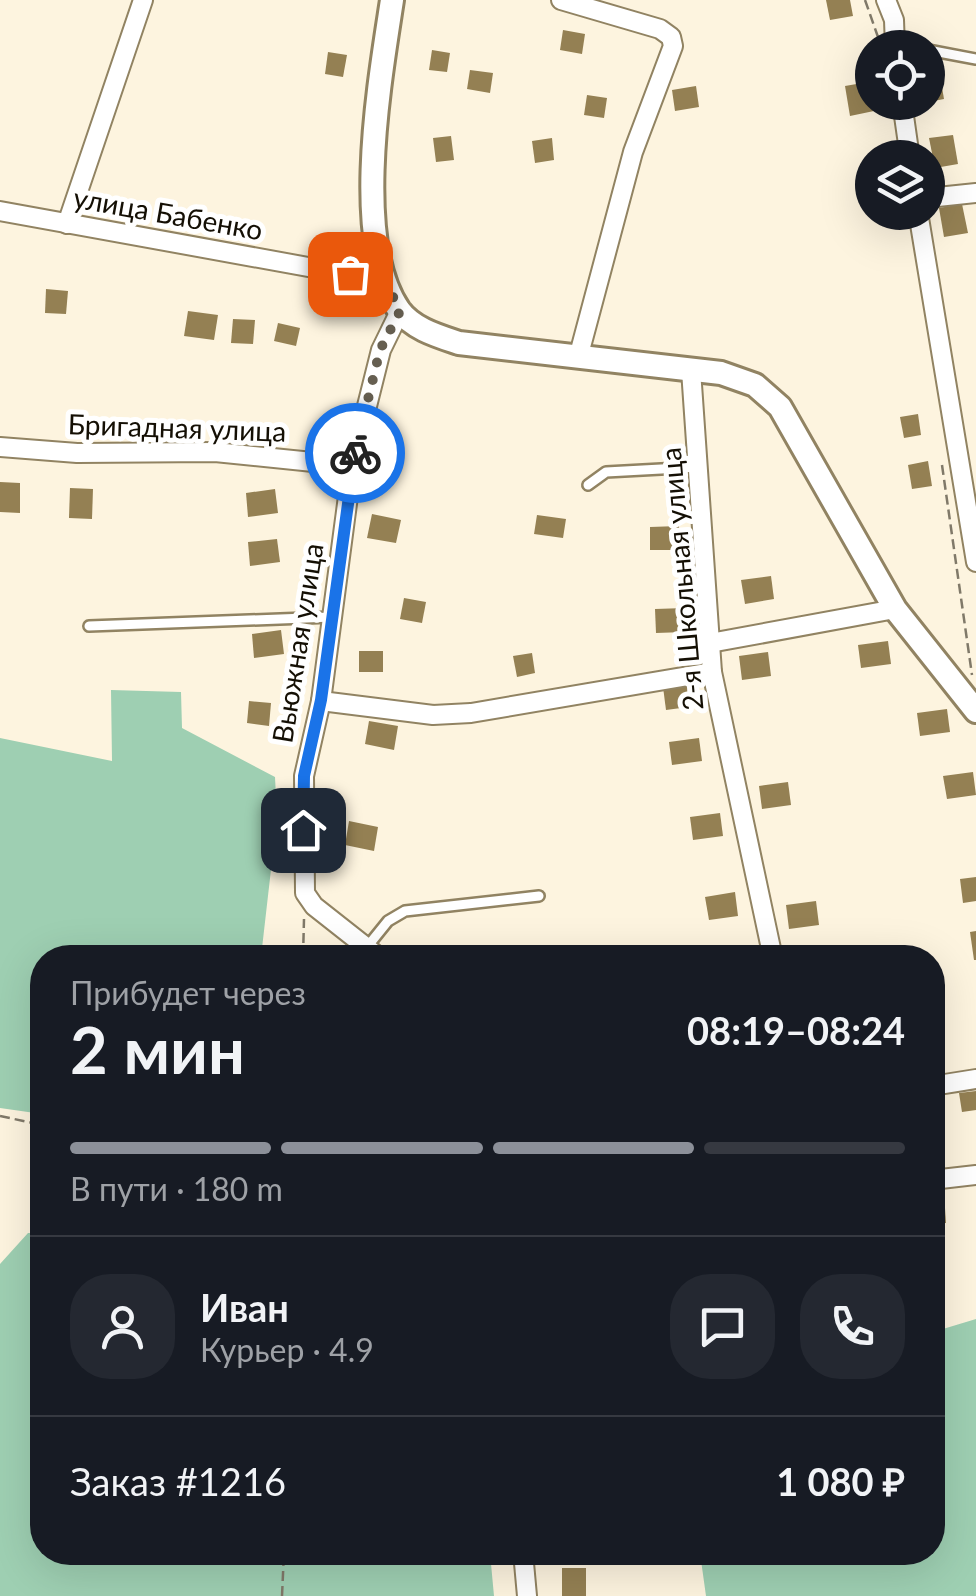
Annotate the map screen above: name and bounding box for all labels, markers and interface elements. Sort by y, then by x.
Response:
map controls [855,30,945,230]
button: locate [855,30,945,120]
button: layers [855,140,945,230]
street label: улица Бабенко [71,180,265,246]
pin [308,232,393,317]
icon: bag [323,247,378,302]
courier [305,403,405,503]
street label: Бригадная улица [67,406,287,448]
icon: bike [328,426,383,481]
street label: 2-я Школьная улица [653,446,709,712]
street label: Вьюжная улица [264,541,330,745]
pin [261,788,346,873]
icon: home [276,803,331,858]
text: Прибудет через [70,973,306,1012]
text: 08:19–08:24 [687,1007,905,1053]
text: 2 мин [70,1010,245,1088]
text: В пути · 180 m [70,1169,283,1208]
button: person [70,1274,175,1379]
button: chat [670,1274,775,1379]
button: phone [800,1274,905,1379]
text: Иван [200,1284,289,1330]
text: Курьер · 4.9 [200,1330,374,1369]
text: Заказ #1216 [70,1458,286,1504]
text: 1 080 ₽ [776,1458,905,1504]

